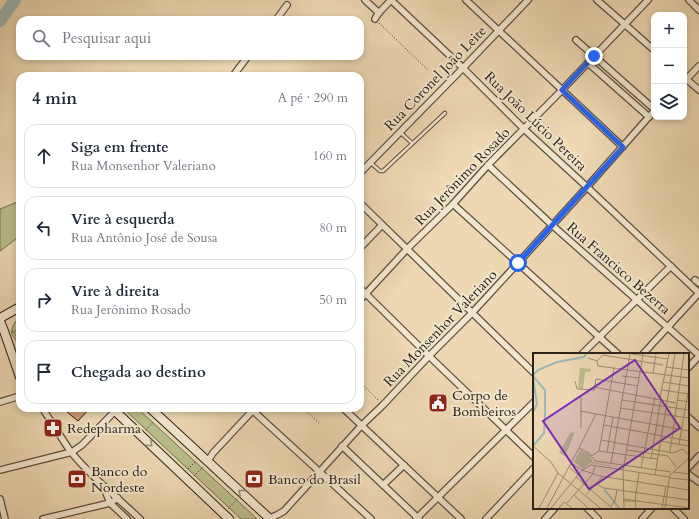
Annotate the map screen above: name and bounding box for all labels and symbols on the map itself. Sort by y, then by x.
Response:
street label: Rua Coronel João Leite [380,22,490,135]
route end [585,47,603,65]
street label: Rua João Lúcio Pereira [480,67,591,175]
street label: Rua Jerônimo Rosado [411,123,514,229]
street label: Rua Francisco Bezerra [563,218,675,319]
route start [509,254,527,272]
street label: Rua Monsenhor Valeriano [379,265,502,391]
inset map [533,353,689,509]
place label: Corpo de Bombeiros [452,386,516,421]
public building icon: Corpo de Bombeiros [427,392,449,414]
pharmacy icon: Redepharma [42,417,64,439]
place label: Redepharma [67,419,141,438]
one-way arrow [145,439,153,447]
place label: Banco do Nordeste [91,462,148,497]
bank icon: Banco do Nordeste [66,468,88,490]
bank icon: Banco do Brasil [243,468,265,490]
place label: Banco do Brasil [268,470,361,489]
one-way arrow [238,489,246,496]

